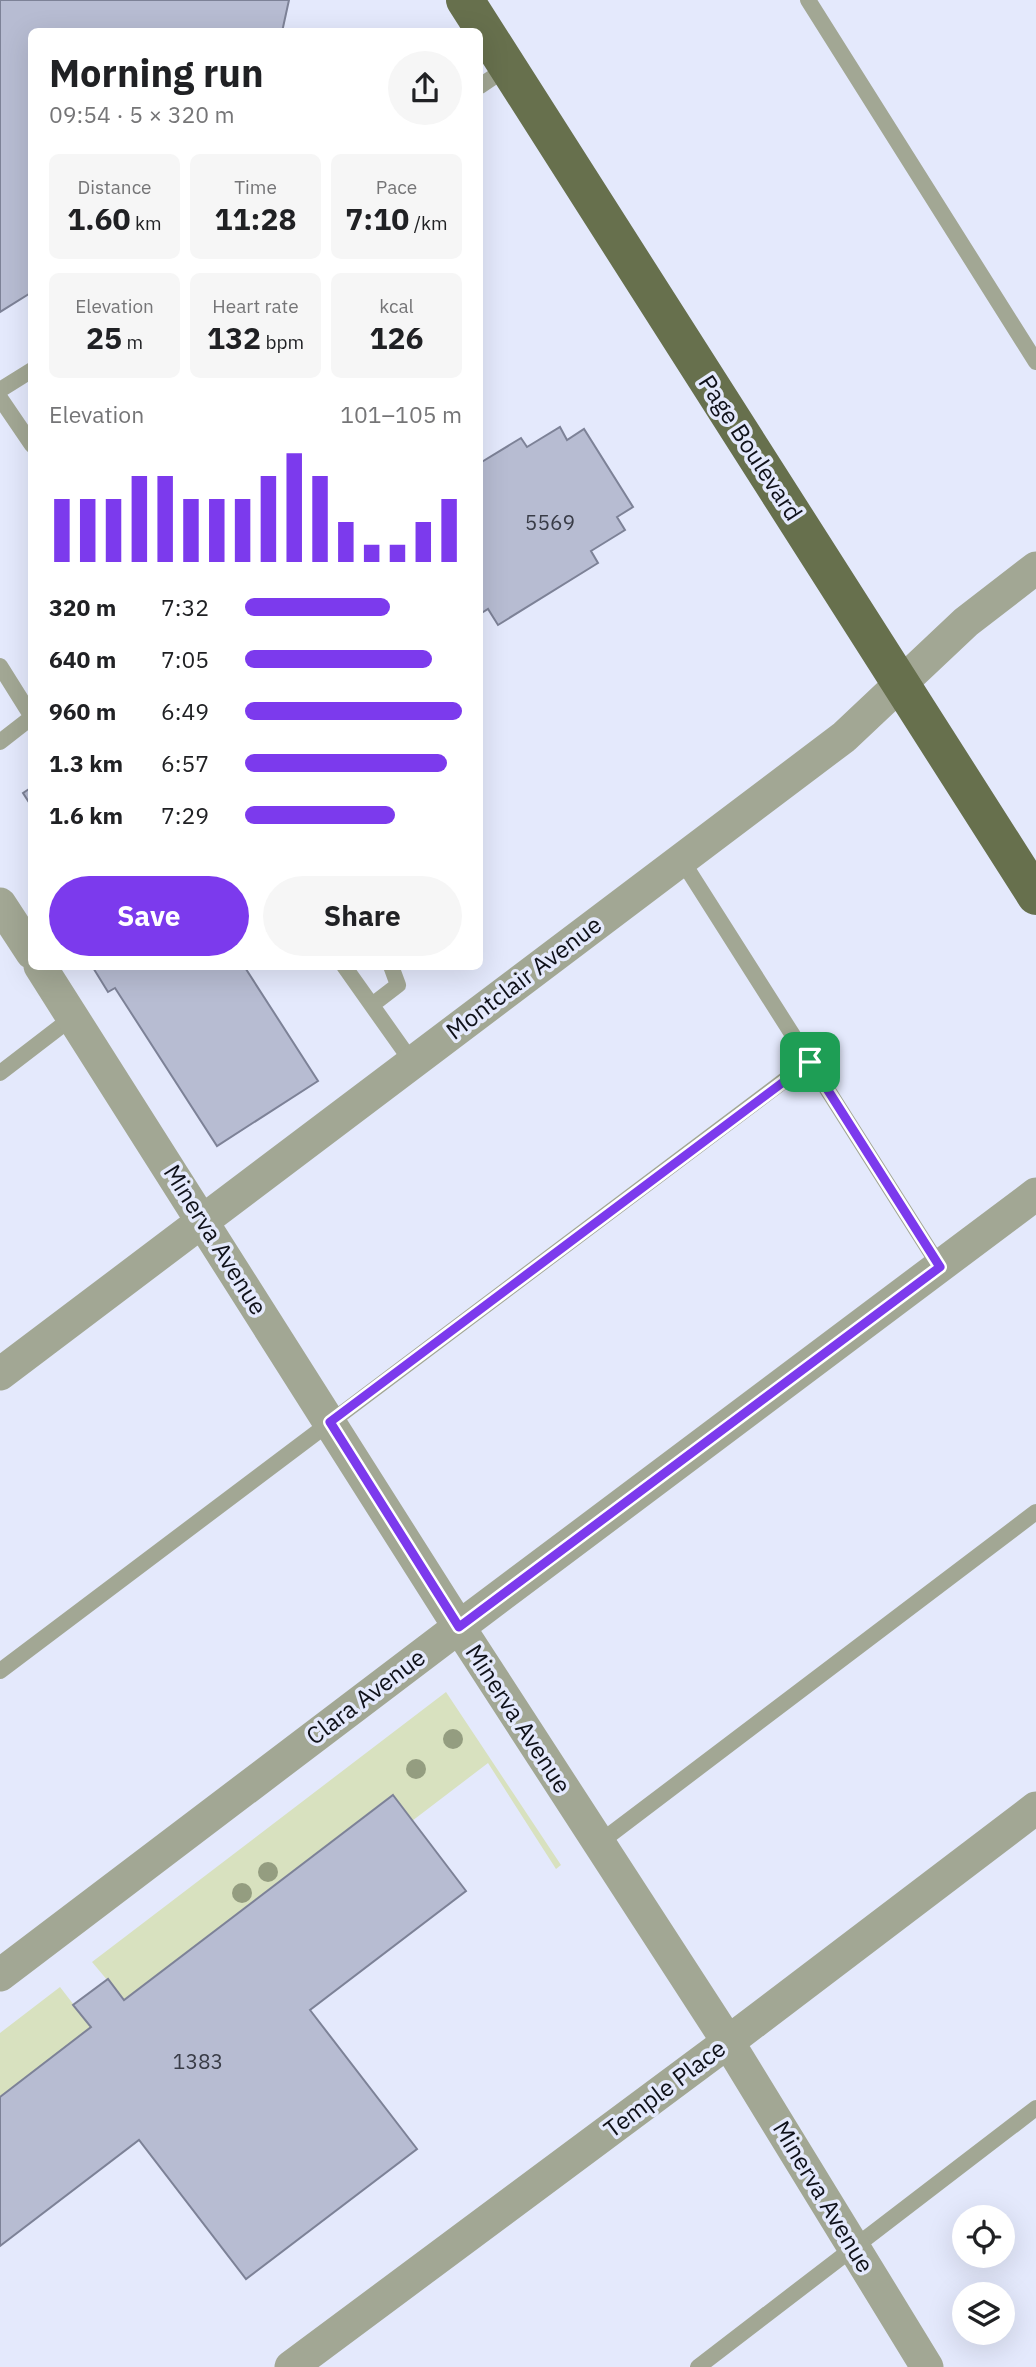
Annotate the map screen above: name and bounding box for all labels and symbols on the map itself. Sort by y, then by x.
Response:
street label: Page Boulevard [692,368,810,527]
house number: 5569 [525,508,575,536]
street label: Montclair Avenue [439,908,608,1046]
pin [780,1032,840,1092]
street label: Minerva Avenue [157,1158,275,1321]
street label: Minerva Avenue [459,1638,579,1799]
street label: Clara Avenue [299,1641,432,1752]
street label: Temple Place [597,2032,732,2144]
house number: 1383 [173,2047,223,2075]
street label: Minerva Avenue [766,2115,882,2278]

